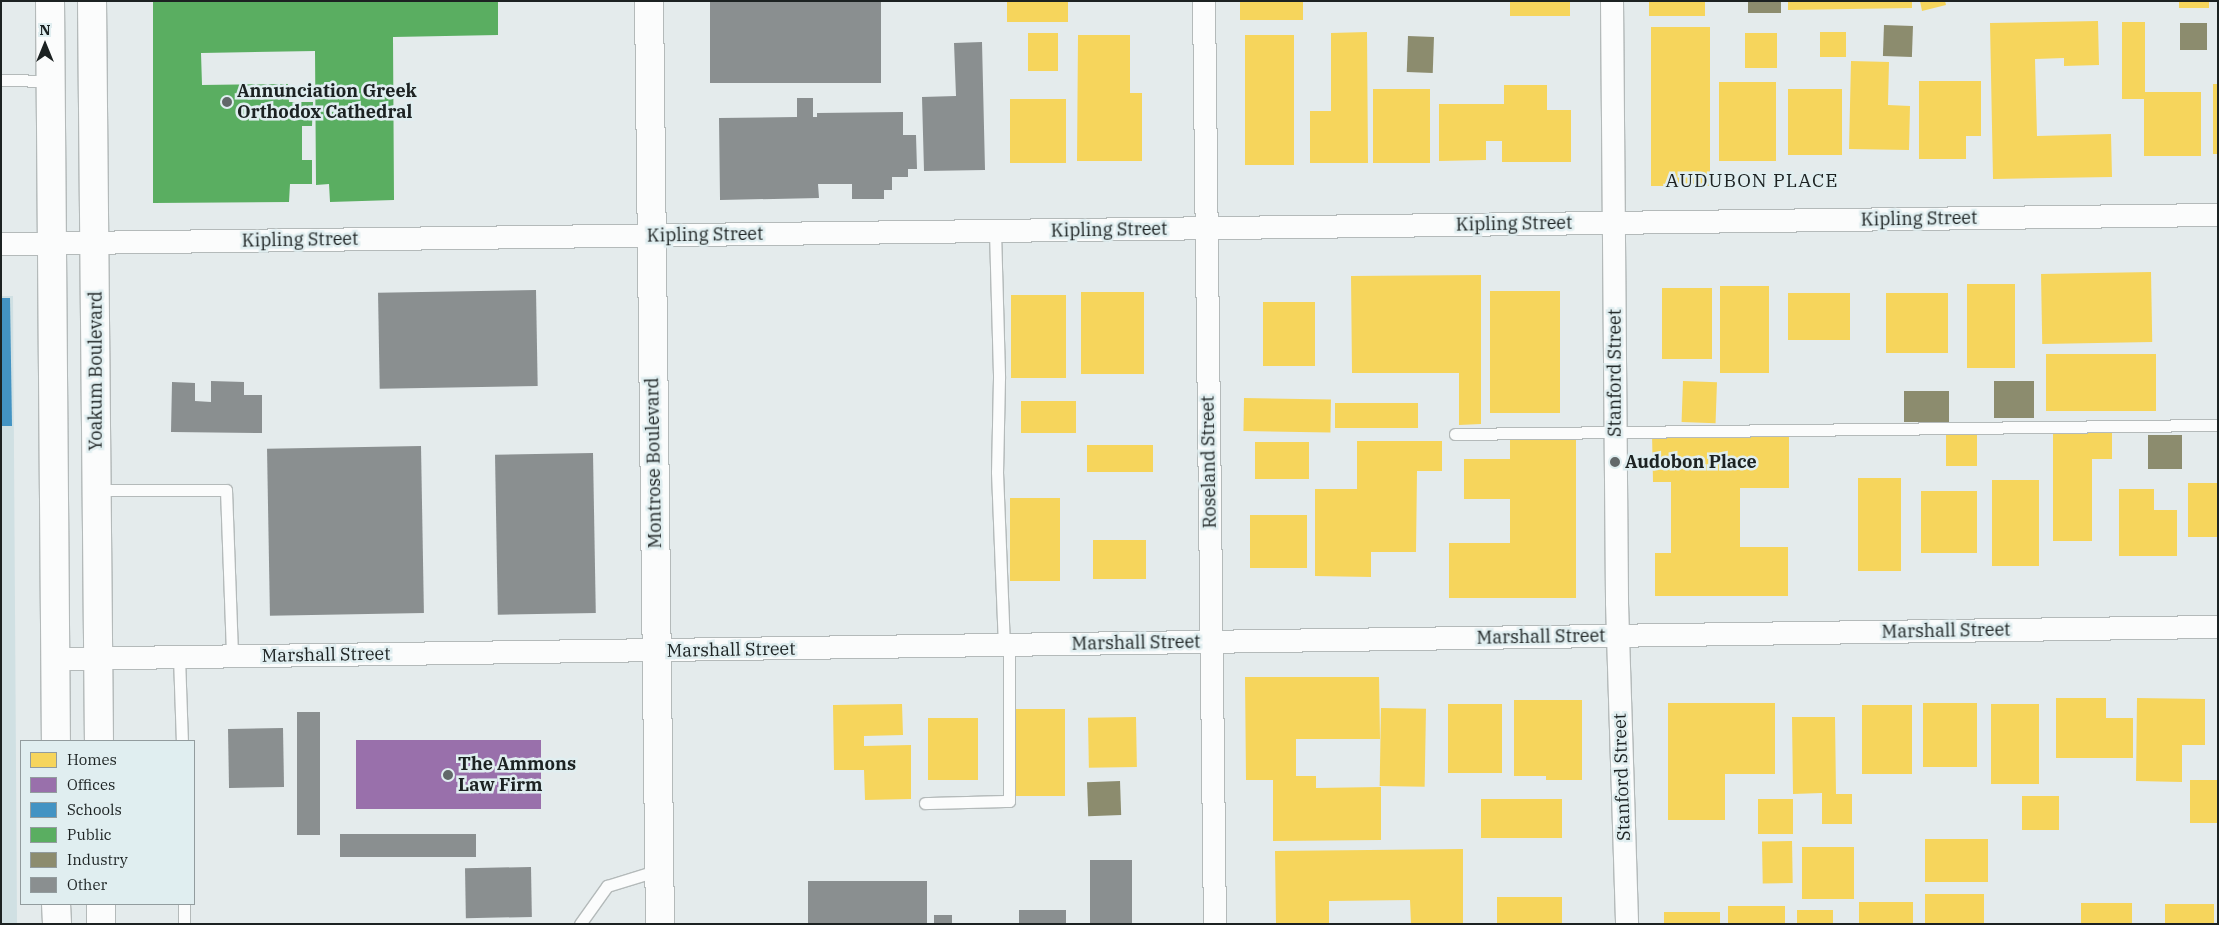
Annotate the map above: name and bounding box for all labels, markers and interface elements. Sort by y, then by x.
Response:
north arrow [20,20,70,70]
text: N [39,21,51,39]
place label: Annunciation Greek Orthodox Cathedral [237,81,417,124]
marker: Annunciation Greek Orthodox Cathedral [221,96,233,108]
district label: AUDUBON PLACE [1664,170,1840,192]
street label: Kipling Street [1861,207,1977,231]
street label: Kipling Street [1456,212,1572,236]
street label: Kipling Street [1051,218,1167,242]
street label: Kipling Street [647,223,763,247]
street label: Kipling Street [242,228,358,252]
street label: Yoakum Boulevard [85,291,107,451]
street label: Stanford Street [1604,309,1626,437]
street label: Montrose Boulevard [642,377,666,549]
street label: Roseland Street [1197,395,1221,529]
place label: Audobon Place [1625,451,1757,473]
marker: Audobon Place [1609,456,1621,468]
street label: Marshall Street [1881,619,2011,643]
street label: Marshall Street [1476,625,1606,649]
street label: Marshall Street [1071,631,1201,655]
street label: Marshall Street [666,638,796,662]
street label: Marshall Street [261,643,391,667]
street label: Stanford Street [1609,713,1635,841]
legend [20,740,195,905]
text: Homes [67,750,117,769]
place label: The Ammons Law Firm [458,754,576,796]
marker: The Ammons Law Firm [442,769,454,781]
text: Offices [67,775,115,794]
text: Schools [67,800,122,819]
text: Public [67,825,112,844]
text: Industry [67,850,128,869]
text: Other [67,875,107,894]

